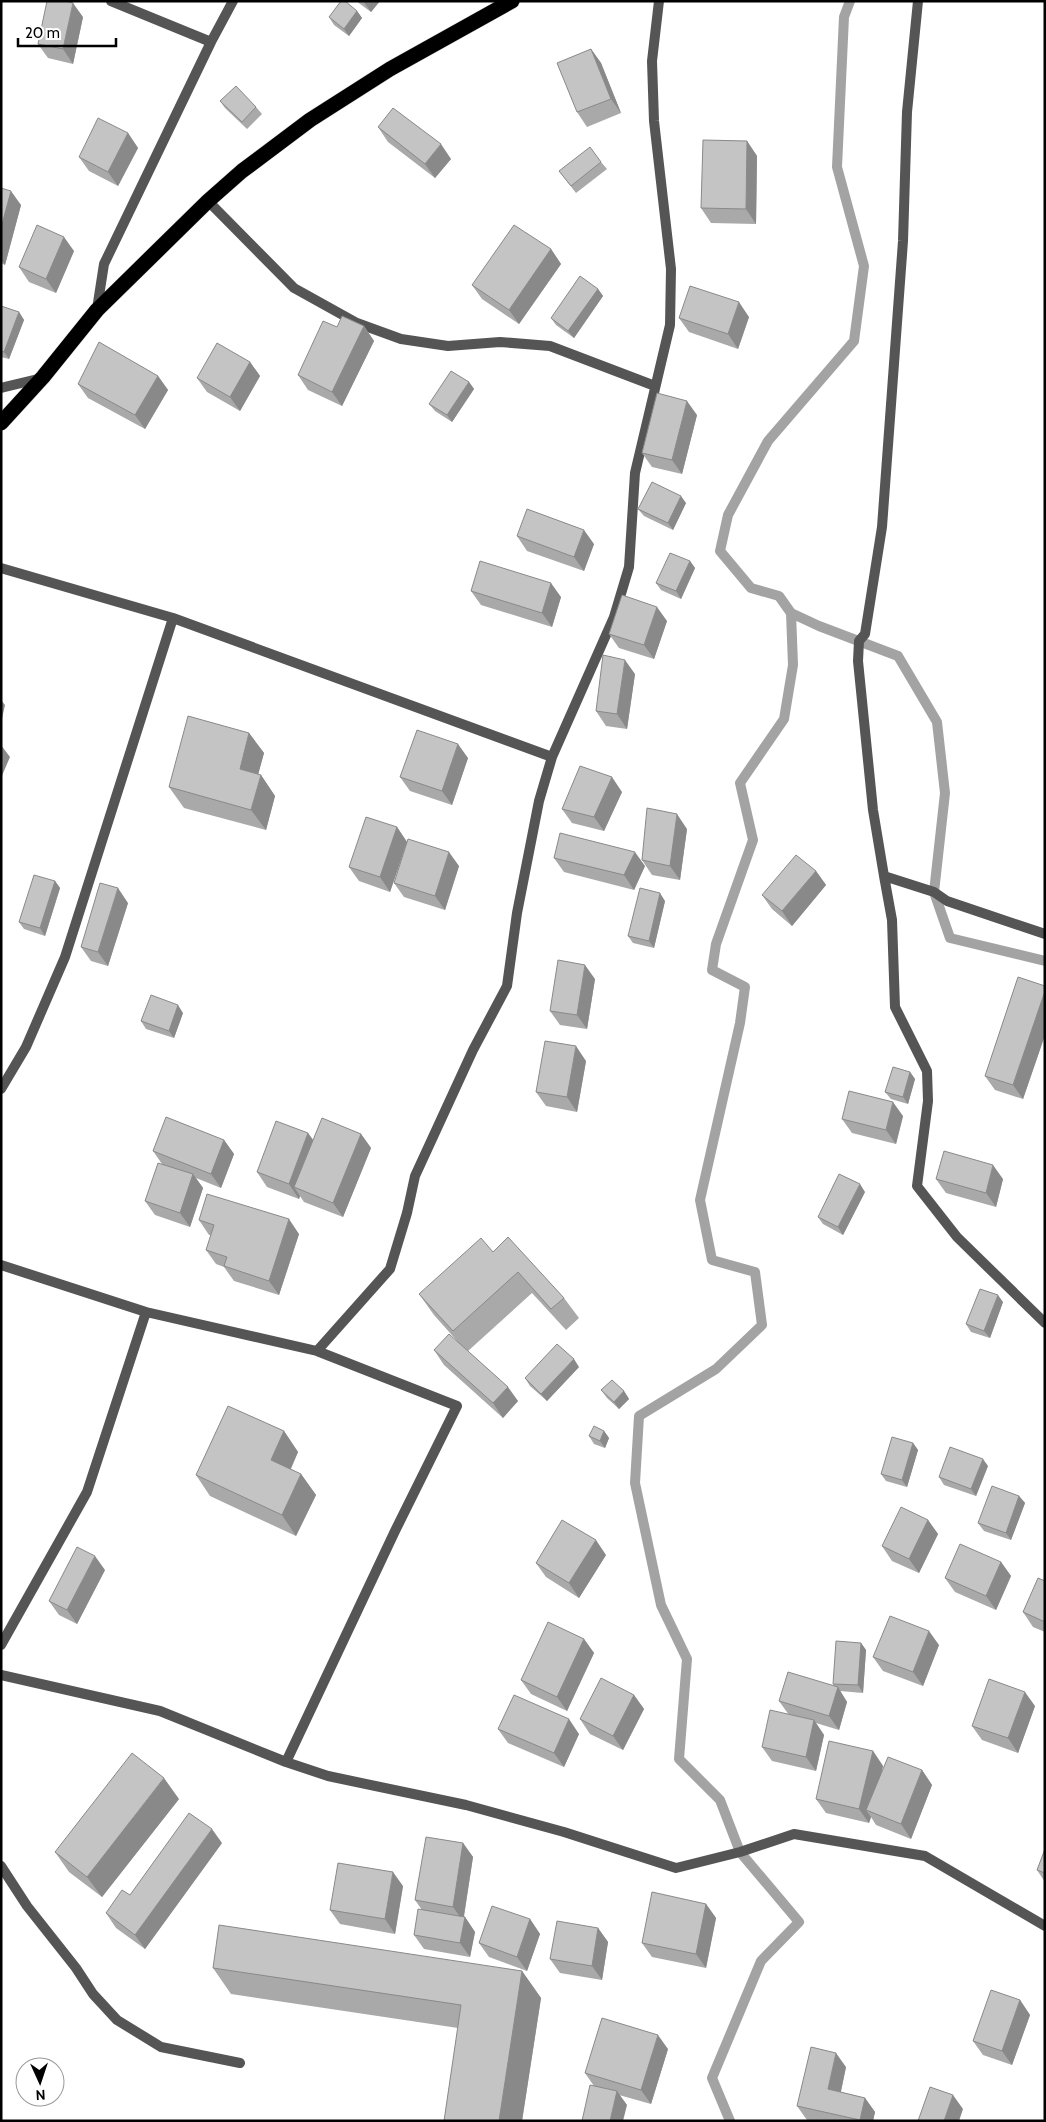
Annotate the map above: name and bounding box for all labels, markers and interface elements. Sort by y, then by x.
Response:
scale bar [18,15,115,47]
text: 20 m [25,24,60,42]
north arrow [15,2057,65,2107]
text: N [35,2086,46,2104]

